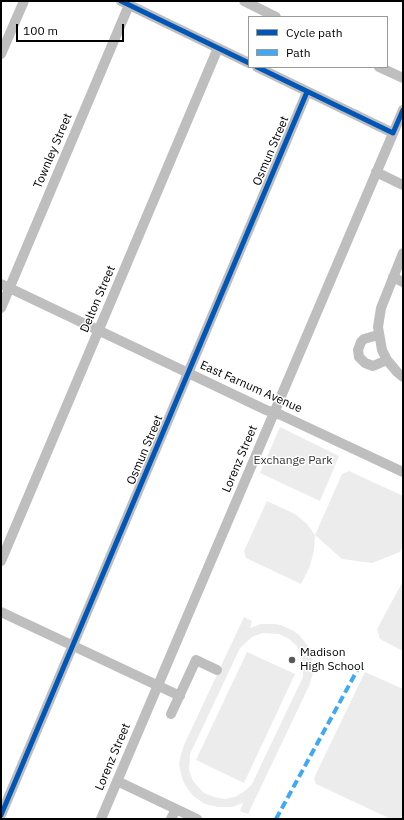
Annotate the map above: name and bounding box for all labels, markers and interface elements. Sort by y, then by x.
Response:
scale bar [18,16,126,42]
legend [248,16,388,68]
text: 100 m [23,23,58,38]
text: Cycle path [286,25,343,40]
text: Path [286,45,311,60]
street label: Townley Street [31,111,75,191]
street label: Osmun Street [250,114,292,188]
street label: Delton Street [77,263,119,335]
street label: East Farnum Avenue [198,358,304,416]
street label: Osmun Street [124,413,166,487]
street label: Lorenz Street [219,423,261,495]
park label: Exchange Park [254,454,332,468]
place label: Madison High School [300,646,364,674]
marker: Madison High School [287,655,297,665]
street label: Lorenz Street [92,721,134,793]

